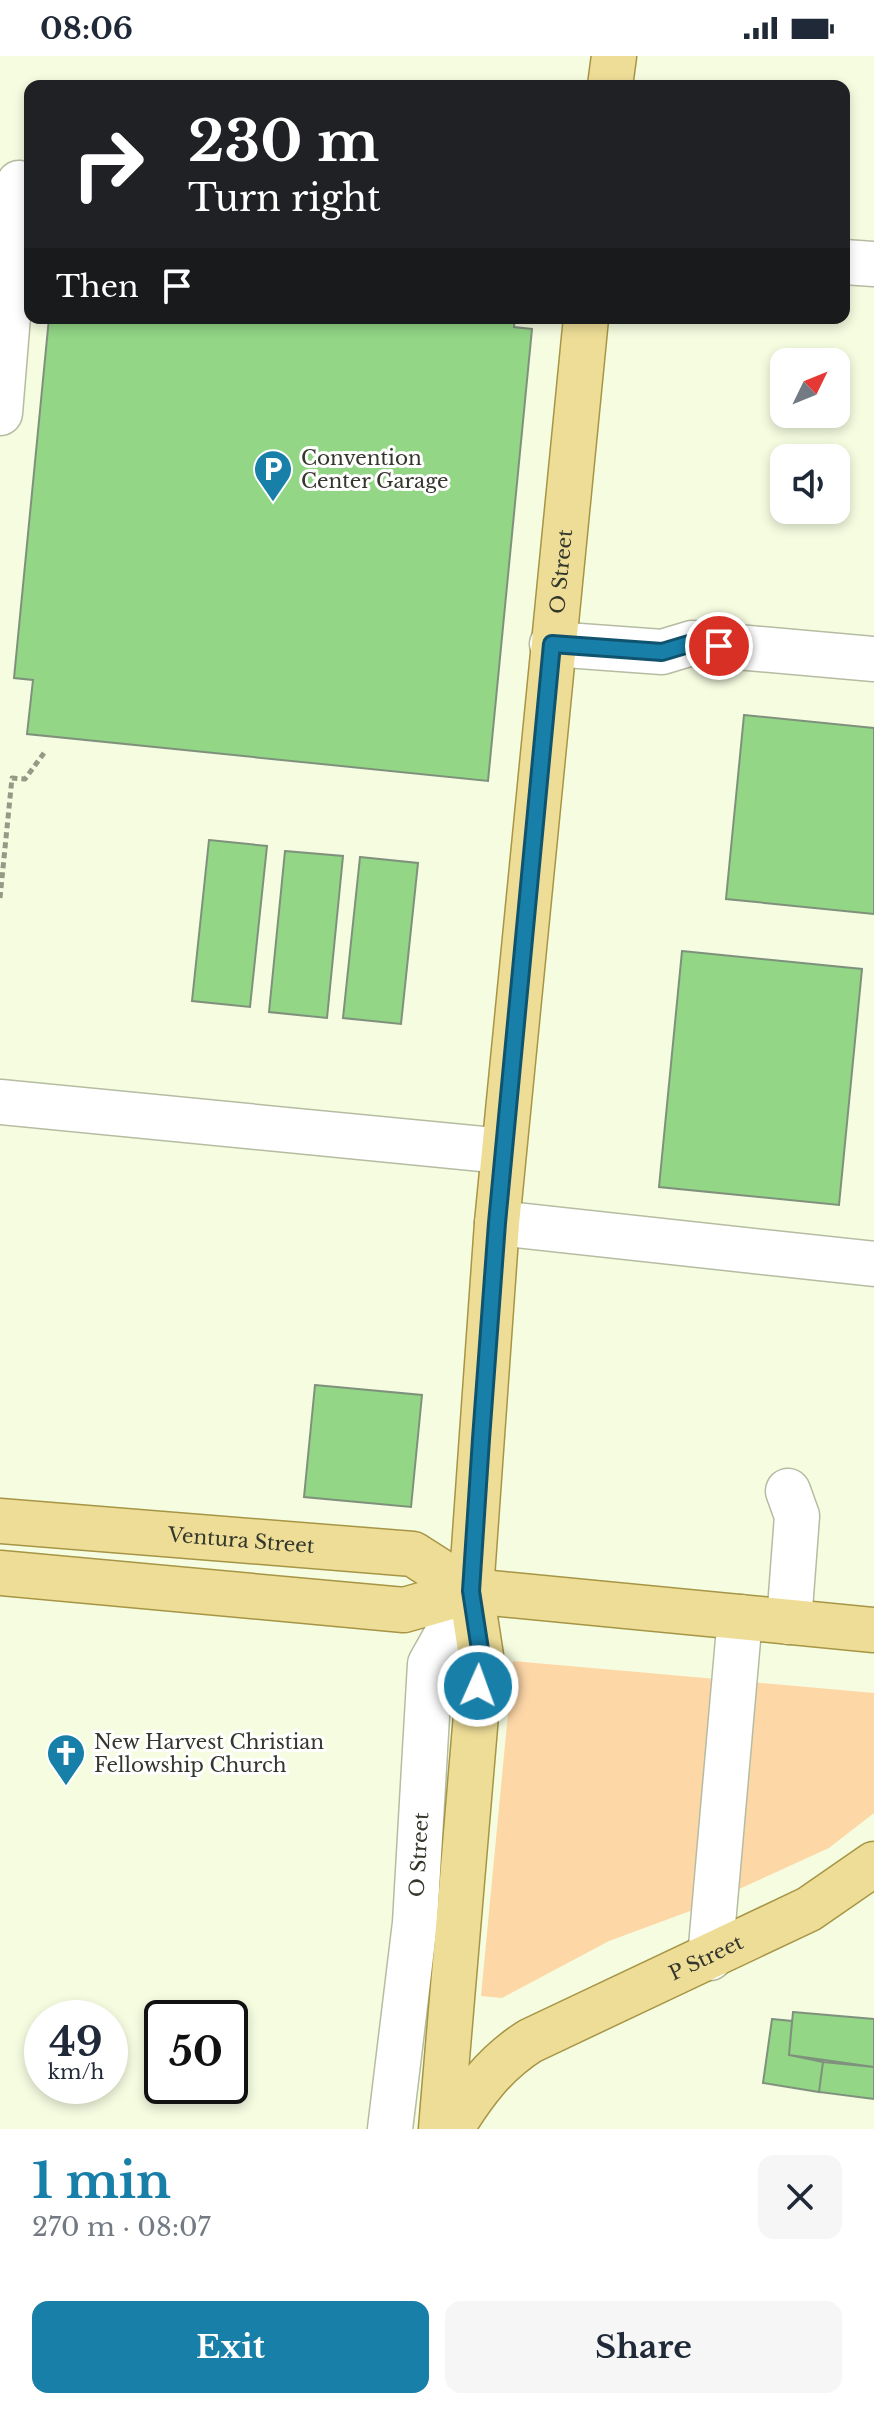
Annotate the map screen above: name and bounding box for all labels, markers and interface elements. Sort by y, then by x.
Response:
text: 08:06 [40,10,133,47]
text: 230 m [188,107,379,176]
icon: right [56,112,160,216]
text: Turn right [188,176,381,221]
icon: arrive [155,264,199,308]
text: Then [56,268,139,305]
north arrow [770,348,850,428]
map controls [770,348,850,524]
button: sound [770,444,850,524]
place label: Convention Center Garage [301,446,449,493]
parking icon: Convention Center Garage [252,448,294,503]
street label: O Street [545,528,577,615]
pin [685,612,753,680]
icon: arrive [697,624,741,668]
street label: Ventura Street [166,1522,316,1558]
position arrow [436,1644,520,1728]
place label: New Harvest Christian Fellowship Church [94,1730,324,1777]
church icon: New Harvest Christian Fellowship Church [45,1732,87,1787]
street label: O Street [405,1811,433,1898]
street label: P Street [665,1930,747,1986]
speed limit sign: 50 [144,2000,248,2104]
text: 49 [49,2017,103,2067]
text: km/h [48,2060,104,2084]
text: 1 min [32,2151,171,2211]
button: close [758,2155,842,2239]
text: 270 m · 08:07 [32,2211,211,2243]
button: Exit [32,2301,429,2393]
button: Share [445,2301,842,2393]

